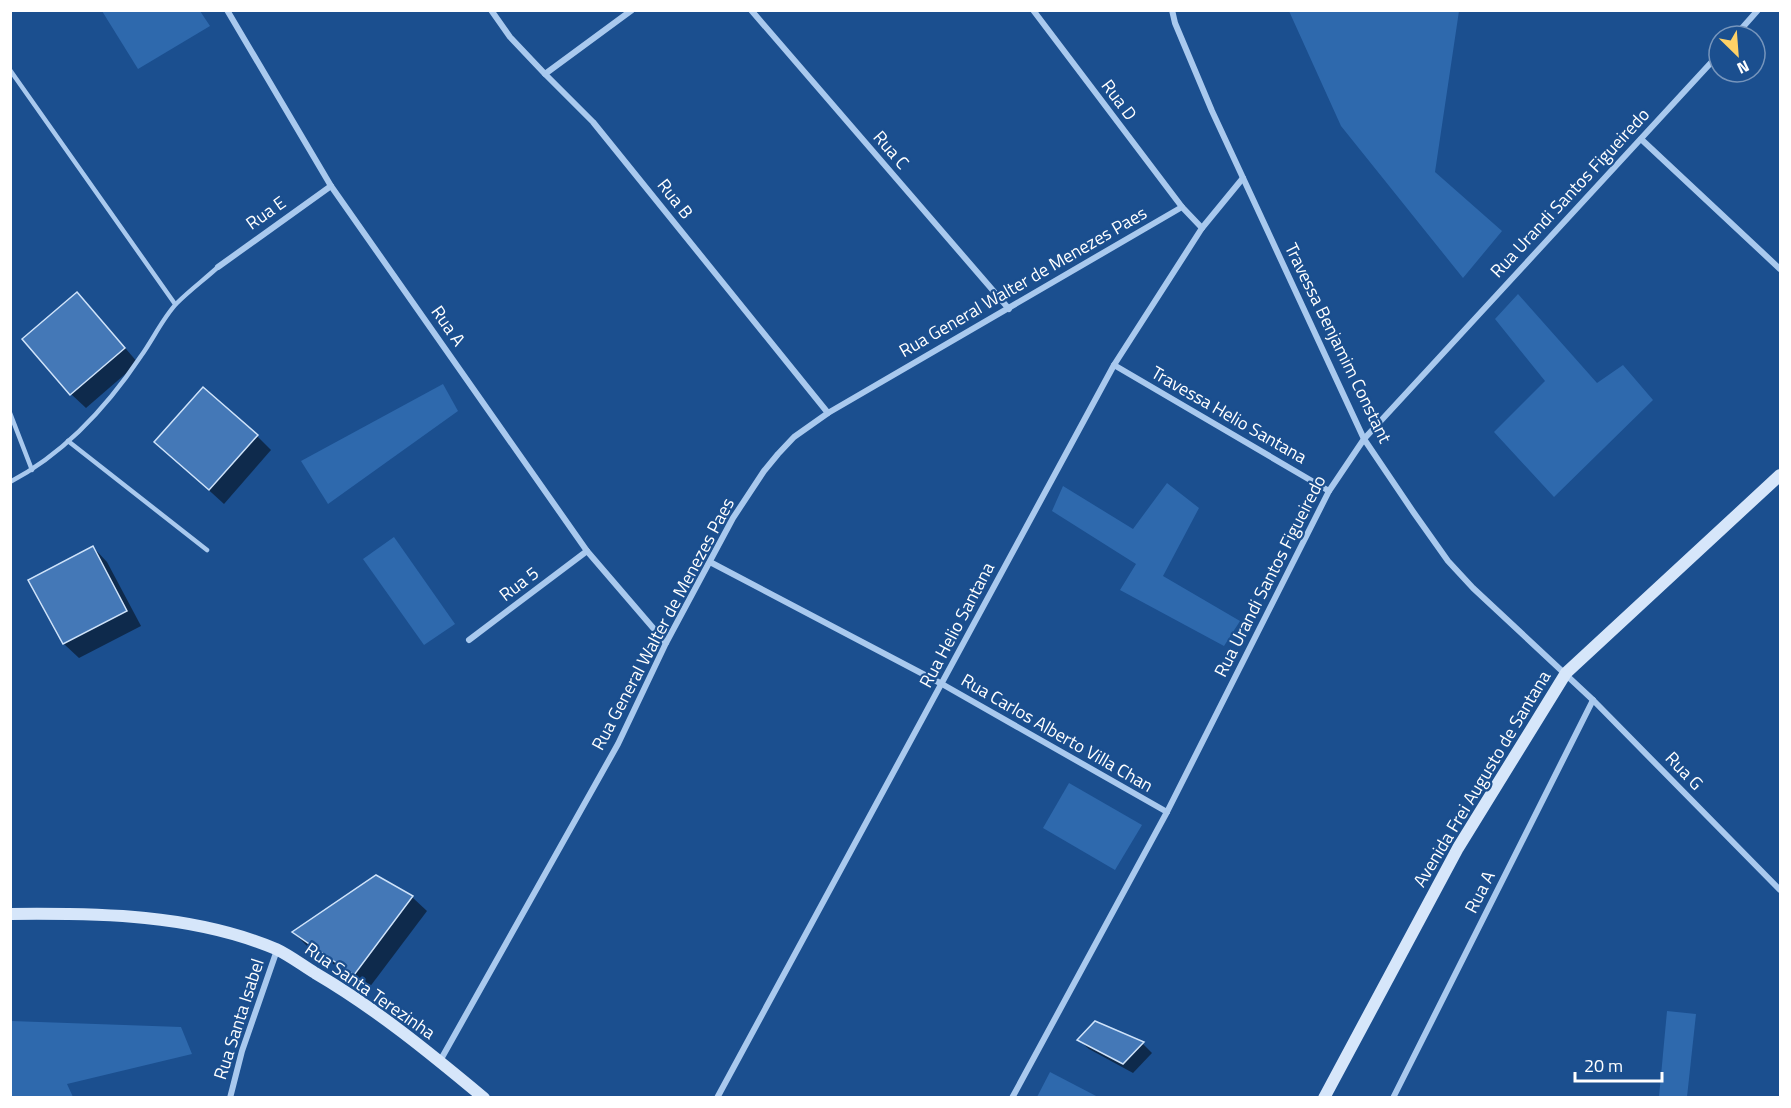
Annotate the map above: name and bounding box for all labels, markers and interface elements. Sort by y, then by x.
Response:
north arrow [1707,24,1767,84]
text: N [1733,54,1753,81]
street label: Rua D [1095,74,1144,126]
street label: Rua Urandi Santos Figueiredo [1484,102,1656,284]
street label: Rua C [867,124,916,175]
street label: Rua B [651,173,700,225]
street label: Rua E [240,189,291,236]
street label: Rua General Walter de Menezes Paes [894,199,1152,364]
street label: Travessa Benjamim Constant [1278,238,1399,448]
street label: Rua A [425,300,472,352]
street label: Travessa Helio Santana [1147,359,1312,470]
street label: Rua Urandi Santos Figueiredo [1207,470,1332,681]
street label: Rua General Walter de Menezes Paes [584,493,741,755]
street label: Rua Helio Santana [912,557,1001,692]
street label: Rua 5 [493,560,544,608]
street label: Avenida Frei Augusto de Santana [1406,665,1557,892]
street label: Rua Carlos Alberto Villa Chan [956,666,1158,799]
street label: Rua G [1659,745,1710,796]
street label: Rua A [1457,866,1502,918]
street label: Rua Santa Terezinha [300,935,441,1046]
street label: Rua Santa Isabel [206,955,271,1083]
scale bar [1575,1045,1662,1083]
text: 20 m [1584,1052,1623,1079]

